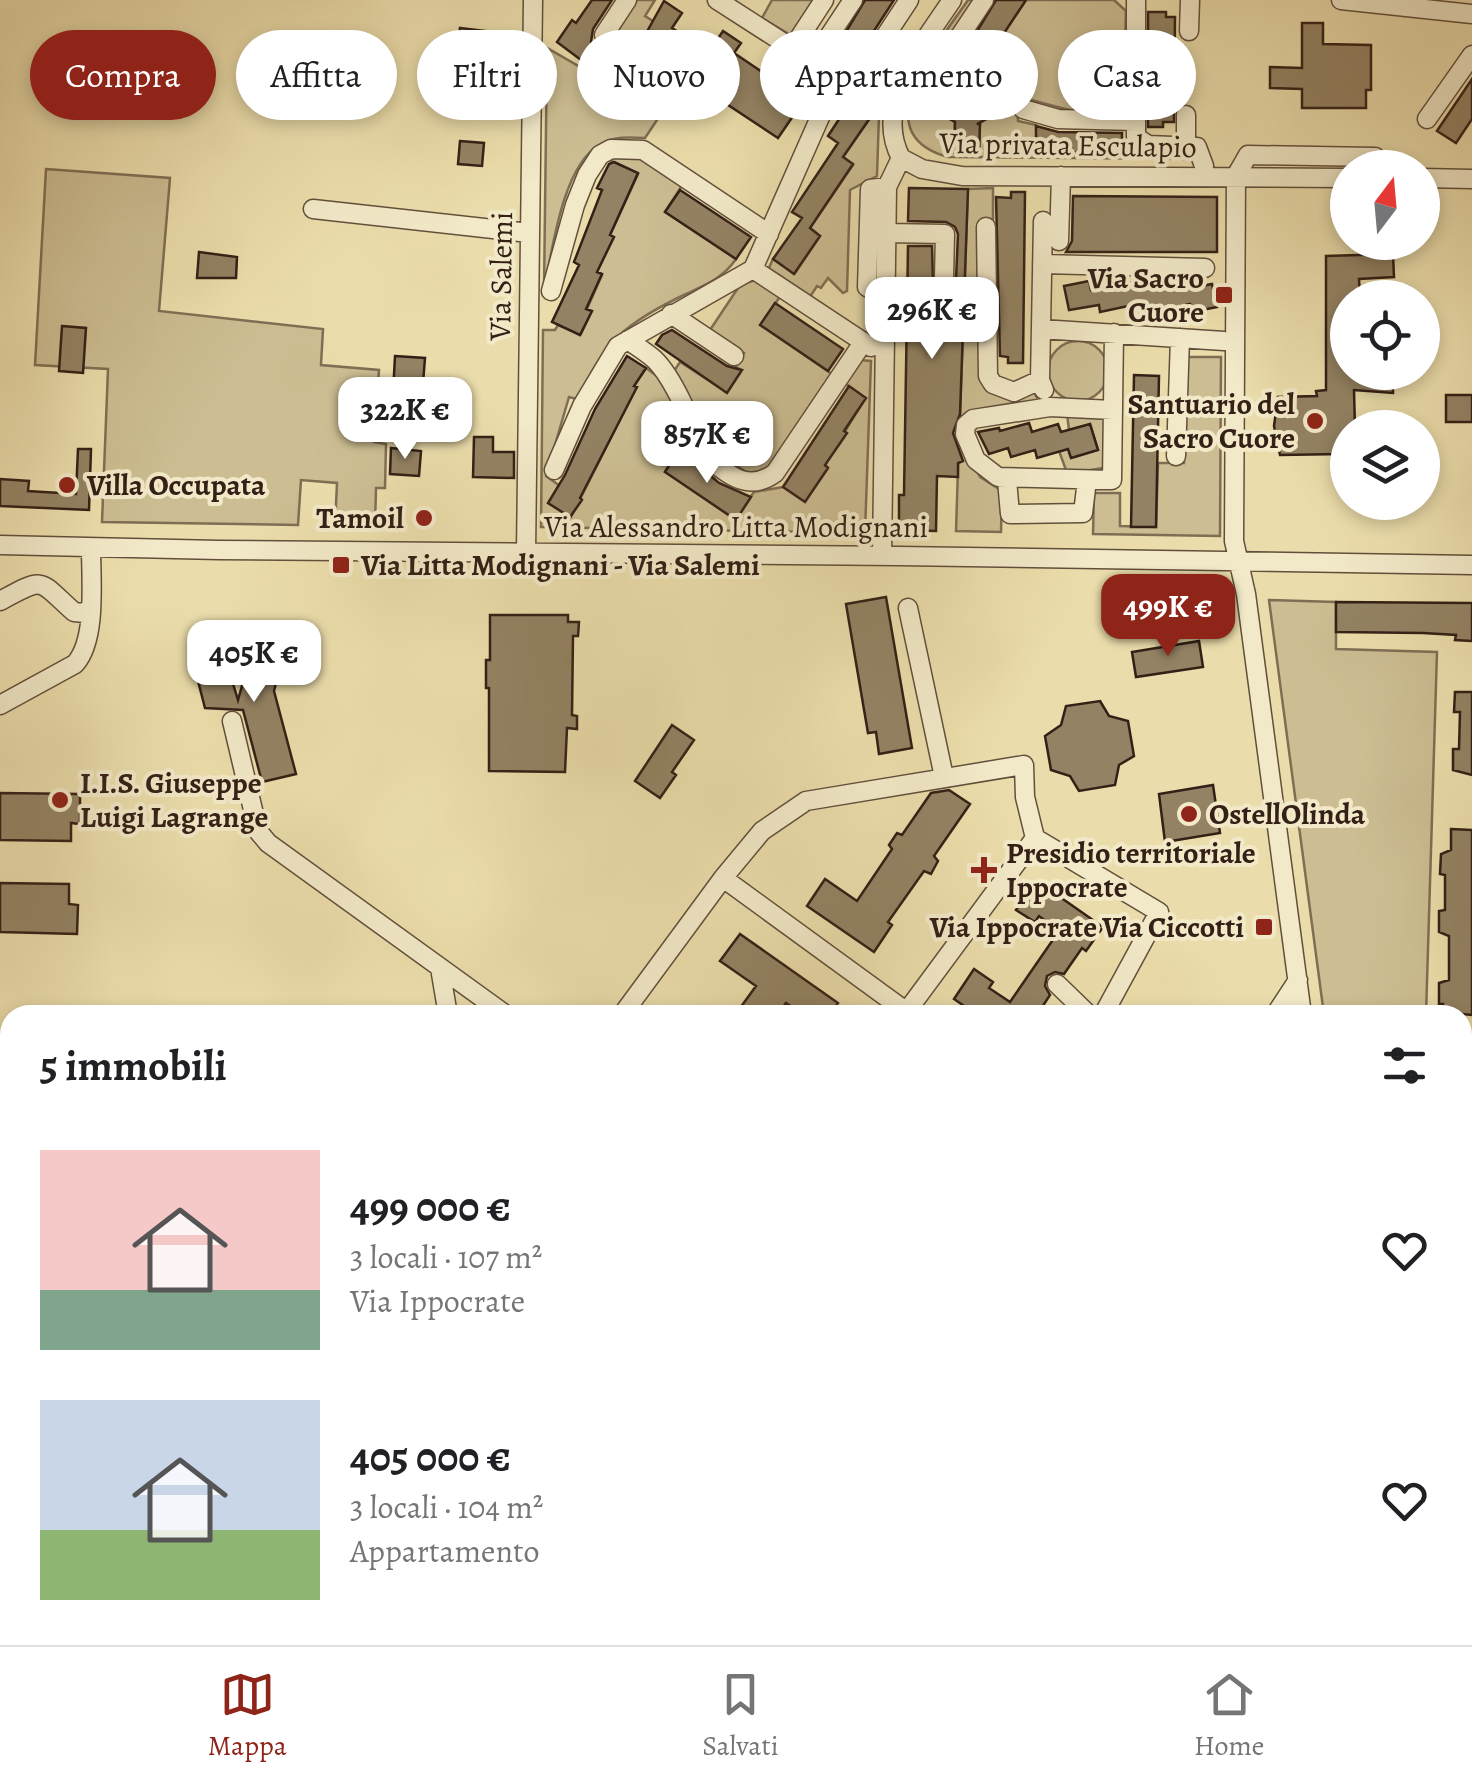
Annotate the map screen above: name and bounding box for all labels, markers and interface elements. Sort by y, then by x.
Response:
chip: Compra [30,30,216,120]
chip: Affitta [236,30,397,120]
chip: Filtri [417,30,557,120]
chip: Nuovo [577,30,740,120]
chip: Appartamento [760,30,1038,120]
chip: Casa [1058,30,1196,120]
street label: Via privata Esculapio [938,123,1197,167]
north arrow [1330,150,1440,260]
map controls [1330,150,1440,520]
street label: Via Salemi [480,211,522,342]
place label: Via Sacro Cuore [1087,258,1204,332]
pin: 296K € [851,277,1013,362]
button: locate [1330,280,1440,390]
marker: Via Sacro Cuore [1213,284,1235,306]
text: 296K € [887,287,977,331]
pin: 322K € [324,377,486,462]
place label: Santuario del Sacro Cuore [1128,384,1295,458]
text: 322K € [360,387,450,431]
pin: 857K € [626,401,788,486]
marker: Santuario del Sacro Cuore [1304,410,1326,432]
button: layers [1330,410,1440,520]
text: 857K € [663,411,751,455]
place label: Villa Occupata [86,465,266,505]
marker: Villa Occupata [56,474,78,496]
place label: Tamoil [316,498,404,538]
marker: Tamoil [413,507,435,529]
street label: Via Alessandro Litta Modignani [543,507,928,547]
place label: Via Litta Modignani - Via Salemi [360,545,760,585]
marker: Via Litta Modignani - Via Salemi [330,554,352,576]
pin: 499K € [1087,574,1249,659]
text: 499K € [1123,584,1213,628]
pin: 405K € [173,620,335,705]
text: 405K € [209,630,299,674]
place label: I.I.S. Giuseppe Luigi Lagrange [80,763,268,837]
marker: I.I.S. Giuseppe Luigi Lagrange [49,789,71,811]
place label: OstellOlinda [1209,794,1366,834]
marker: OstellOlinda [1178,803,1200,825]
place label: Presidio territoriale Ippocrate [1006,833,1256,907]
marker: Presidio territoriale Ippocrate [971,857,997,883]
place label: Via Ippocrate Via Ciccotti [929,907,1244,947]
marker: Via Ippocrate Via Ciccotti [1253,916,1275,938]
text: 5 immobili [40,1037,227,1094]
icon: filters [1377,1038,1432,1093]
text: 499 000 € [350,1178,511,1235]
icon: home [120,1190,240,1310]
icon: heart [1377,1223,1432,1278]
text: 3 locali · 107 m² [350,1235,542,1279]
text: Via Ippocrate [350,1279,525,1323]
text: 405 000 € [350,1428,511,1485]
icon: home [120,1440,240,1560]
icon: heart [1377,1473,1432,1528]
text: 3 locali · 104 m² [350,1485,543,1529]
text: Appartamento [350,1529,539,1573]
tab: Mappa [208,1667,287,1765]
tab: Salvati [702,1667,779,1765]
tab: Home [1194,1667,1264,1765]

